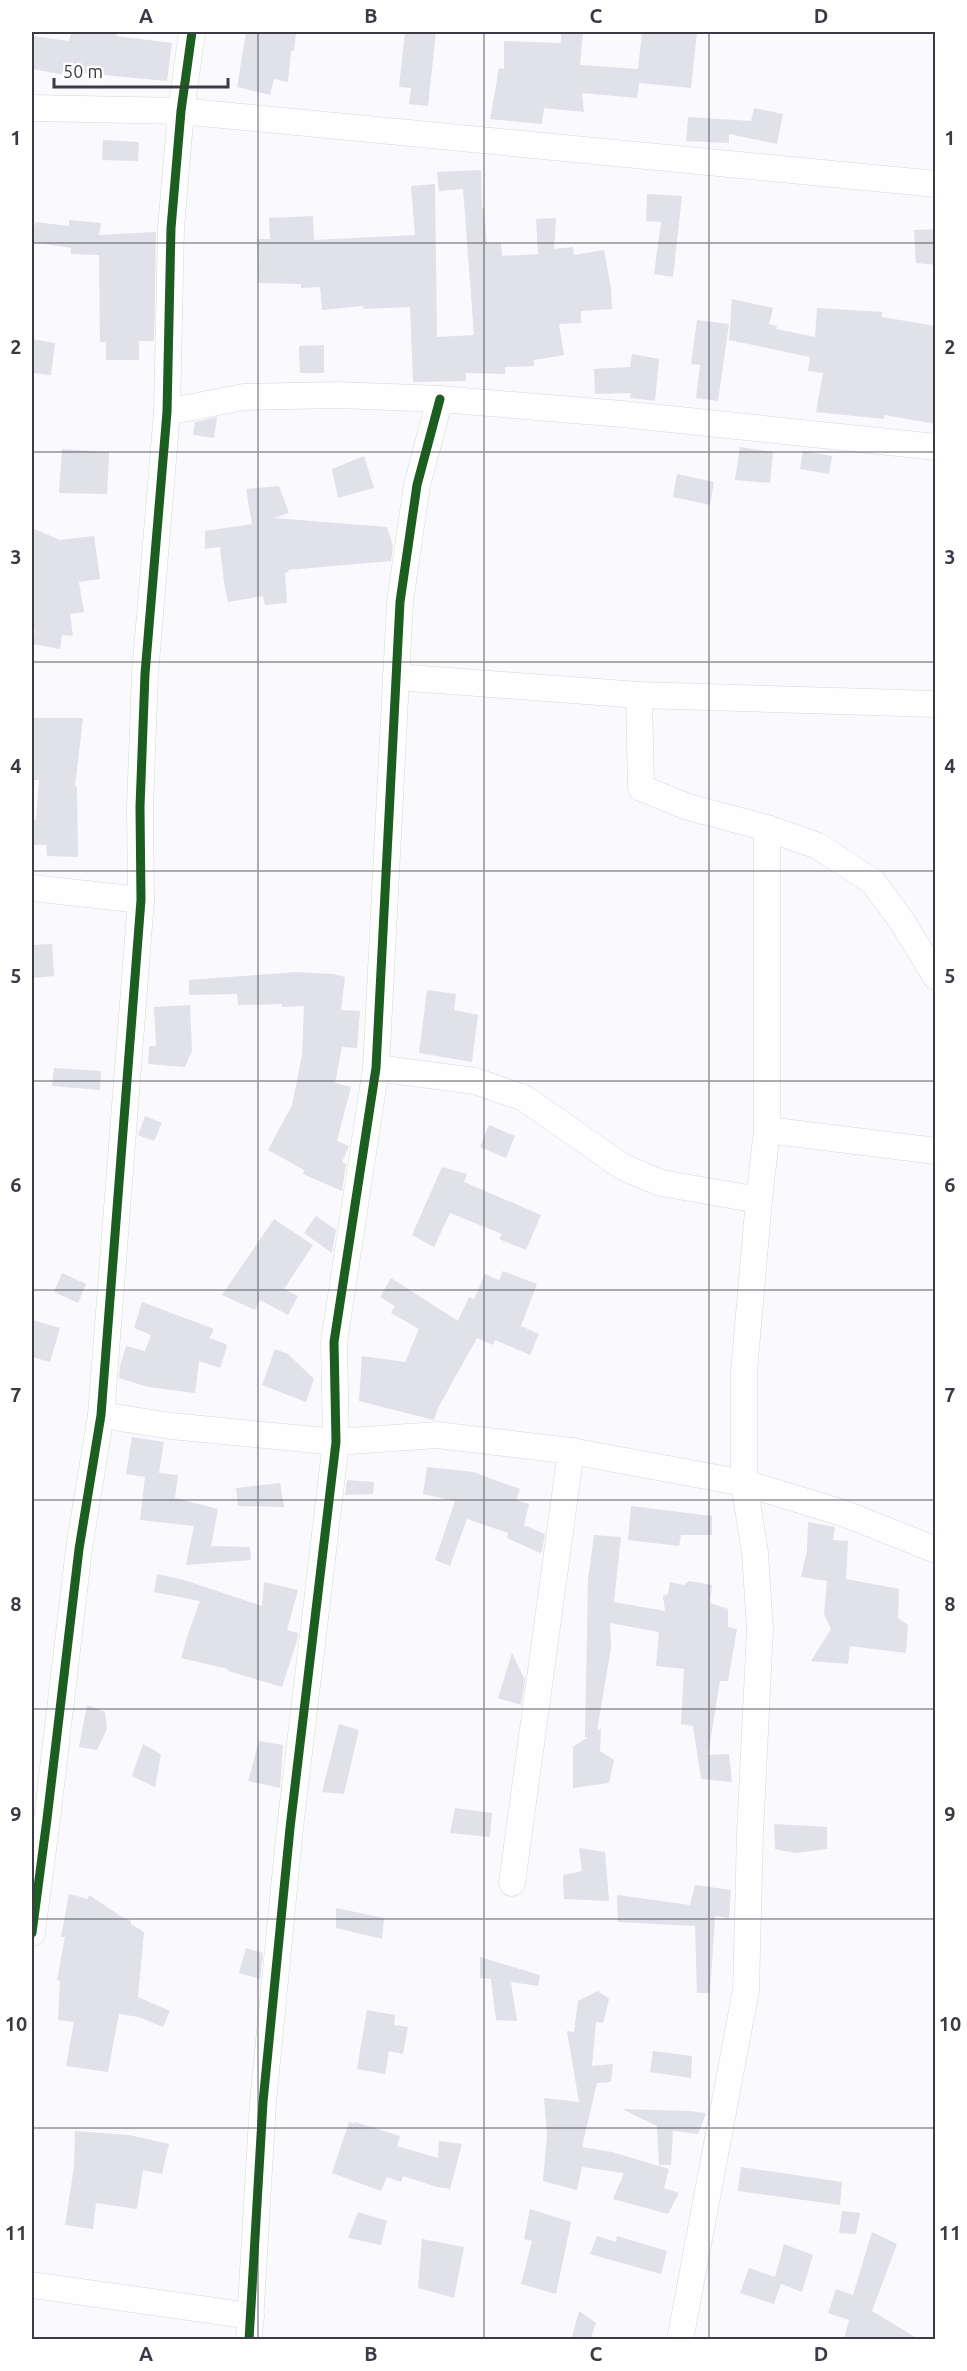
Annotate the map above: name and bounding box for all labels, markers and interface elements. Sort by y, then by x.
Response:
text: A [139,4,153,27]
text: B [364,4,378,27]
text: C [590,4,603,27]
text: D [814,4,828,27]
scale bar [54,51,228,89]
text: 50 m [63,61,103,81]
text: 1 [10,126,22,149]
text: 1 [944,126,956,149]
text: 2 [10,335,22,358]
text: 2 [944,335,956,358]
text: 3 [10,545,22,568]
text: 3 [944,545,956,568]
text: 4 [10,754,22,777]
text: 4 [944,754,956,777]
text: 5 [10,964,22,987]
text: 5 [944,964,956,987]
text: 6 [10,1173,22,1196]
text: 6 [944,1173,956,1196]
text: 7 [10,1383,22,1406]
text: 7 [944,1383,956,1406]
text: 8 [10,1592,22,1615]
text: 8 [944,1592,956,1615]
text: 9 [10,1802,22,1825]
text: 9 [944,1802,956,1825]
text: 10 [5,2012,27,2035]
text: 10 [939,2012,961,2035]
text: 11 [5,2221,27,2244]
text: 11 [939,2221,961,2244]
text: A [139,2342,153,2365]
text: B [364,2342,378,2365]
text: C [590,2342,603,2365]
text: D [814,2342,828,2365]

